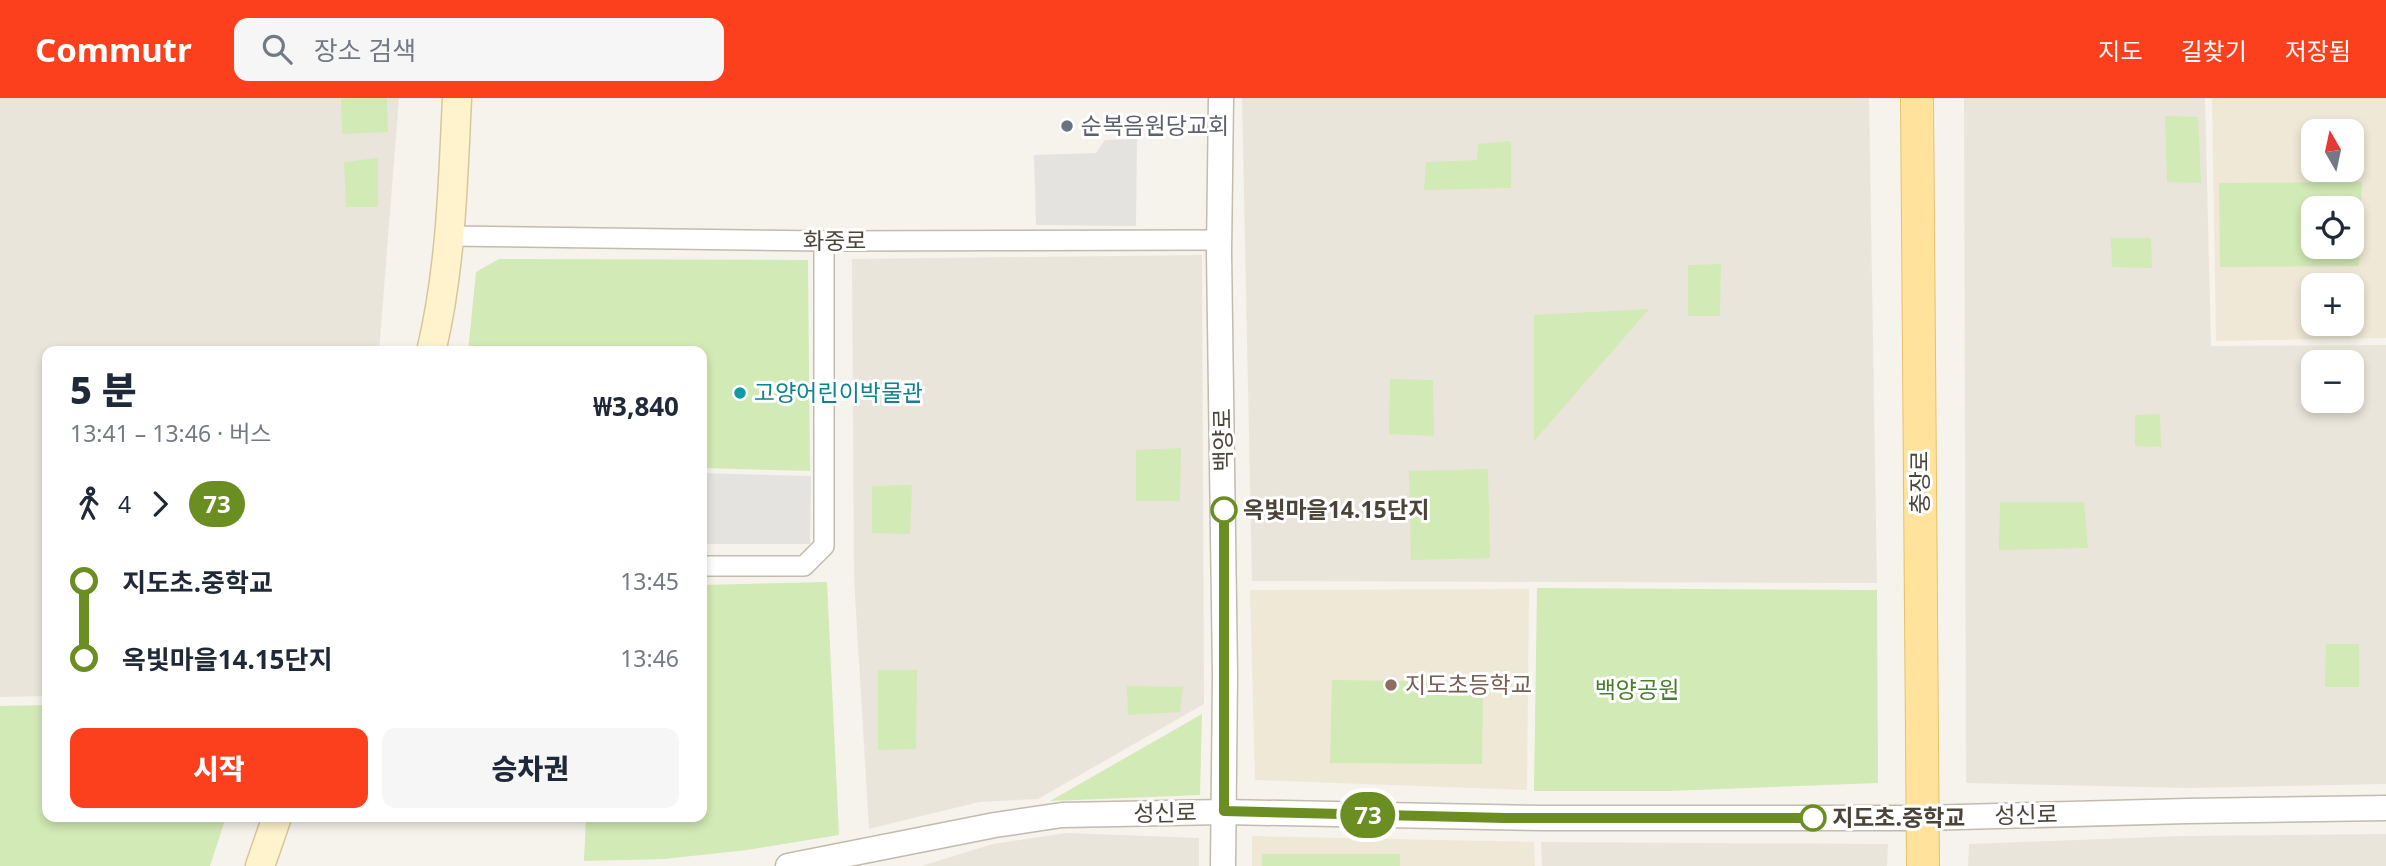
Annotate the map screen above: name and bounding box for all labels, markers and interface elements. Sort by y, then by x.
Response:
search box [234,18,724,81]
text: Commutr [35,27,192,72]
icon: search [258,30,296,68]
text: 장소 검색 [314,32,416,68]
text: 지도 [2098,34,2143,67]
text: 길찾기 [2181,34,2247,67]
text: 저장됨 [2285,34,2351,67]
place label: 순복음원당교회 [1081,109,1229,141]
marker: 순복음원당교회 [1059,118,1075,134]
north arrow [2301,119,2364,182]
map controls [2301,119,2364,413]
button: locate [2301,196,2364,259]
street label: 화중로 [803,224,867,256]
button: + [2301,273,2364,336]
button: − [2301,350,2364,413]
text: 5 분 [70,363,137,415]
place label: 고양어린이박물관 [754,376,923,408]
marker: 고양어린이박물관 [732,385,748,401]
text: ₩3,840 [593,388,679,424]
street label: 백양로 [1205,408,1239,472]
text: 13:41 – 13:46 · 버스 [70,417,271,449]
street label: 충장로 [1903,450,1935,514]
icon: walk [70,485,108,523]
icon: forward [141,485,179,523]
text: 73 [203,487,231,520]
text: 4 [118,488,131,520]
place label: 옥빛마을14.15단지 [1243,493,1429,525]
marker: 옥빛마을14.15단지 [1211,497,1237,523]
text: 지도초.중학교 [122,564,273,600]
text: 13:45 [620,565,679,597]
text: 옥빛마을14.15단지 [122,641,332,677]
text: 13:46 [620,642,679,674]
place label: 지도초등학교 [1405,668,1532,700]
park label: 백양공원 [1595,673,1679,705]
marker: 지도초등학교 [1383,677,1399,693]
button: 시작 [70,728,368,808]
button: 승차권 [382,728,679,808]
line badge: 73 [1336,792,1400,838]
street label: 성신로 [1133,795,1197,829]
street label: 성신로 [1994,797,2058,831]
text: 73 [1354,798,1382,831]
place label: 지도초.중학교 [1832,801,1965,833]
marker: 지도초.중학교 [1800,805,1826,831]

